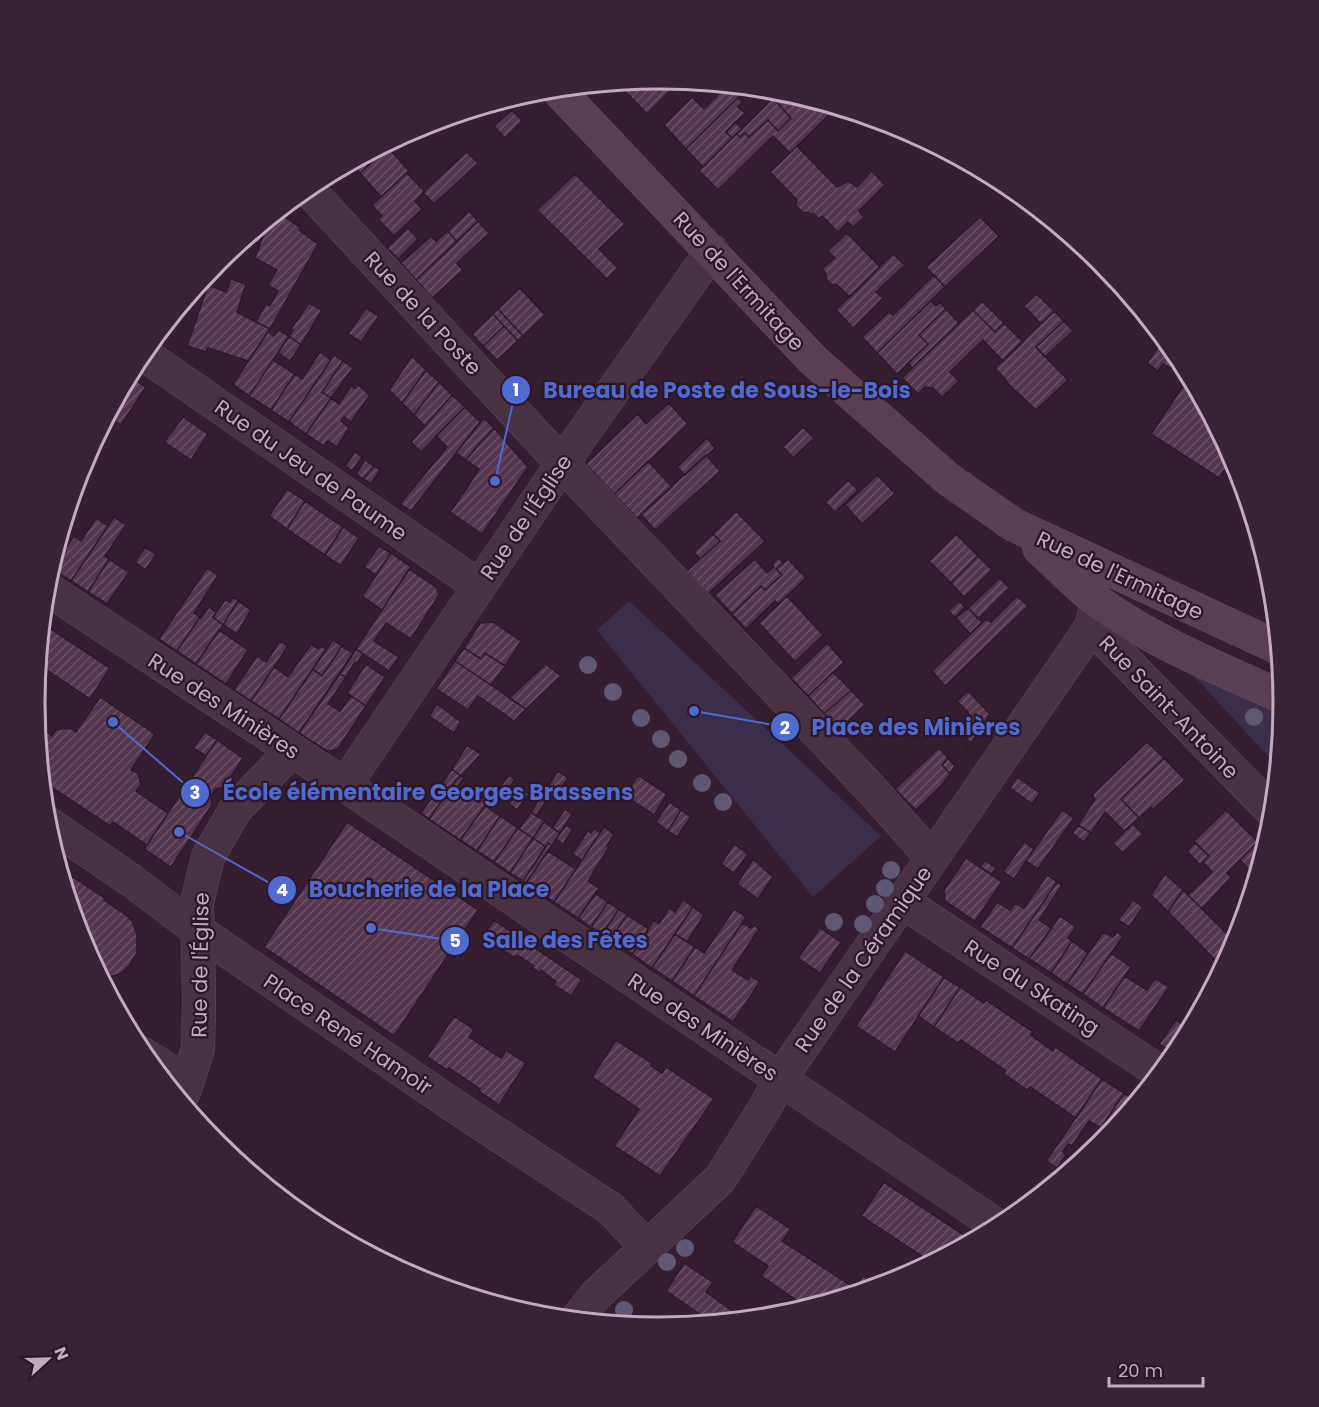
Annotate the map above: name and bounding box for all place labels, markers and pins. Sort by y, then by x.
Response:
callout: Bureau de Poste de Sous-le-Bois [501,370,922,410]
callout: Place des Minières [770,707,1033,747]
callout: École élémentaire Georges Brassens [180,773,645,813]
callout: Boucherie de la Place [267,870,561,910]
callout: Salle des Fêtes [440,921,660,961]

